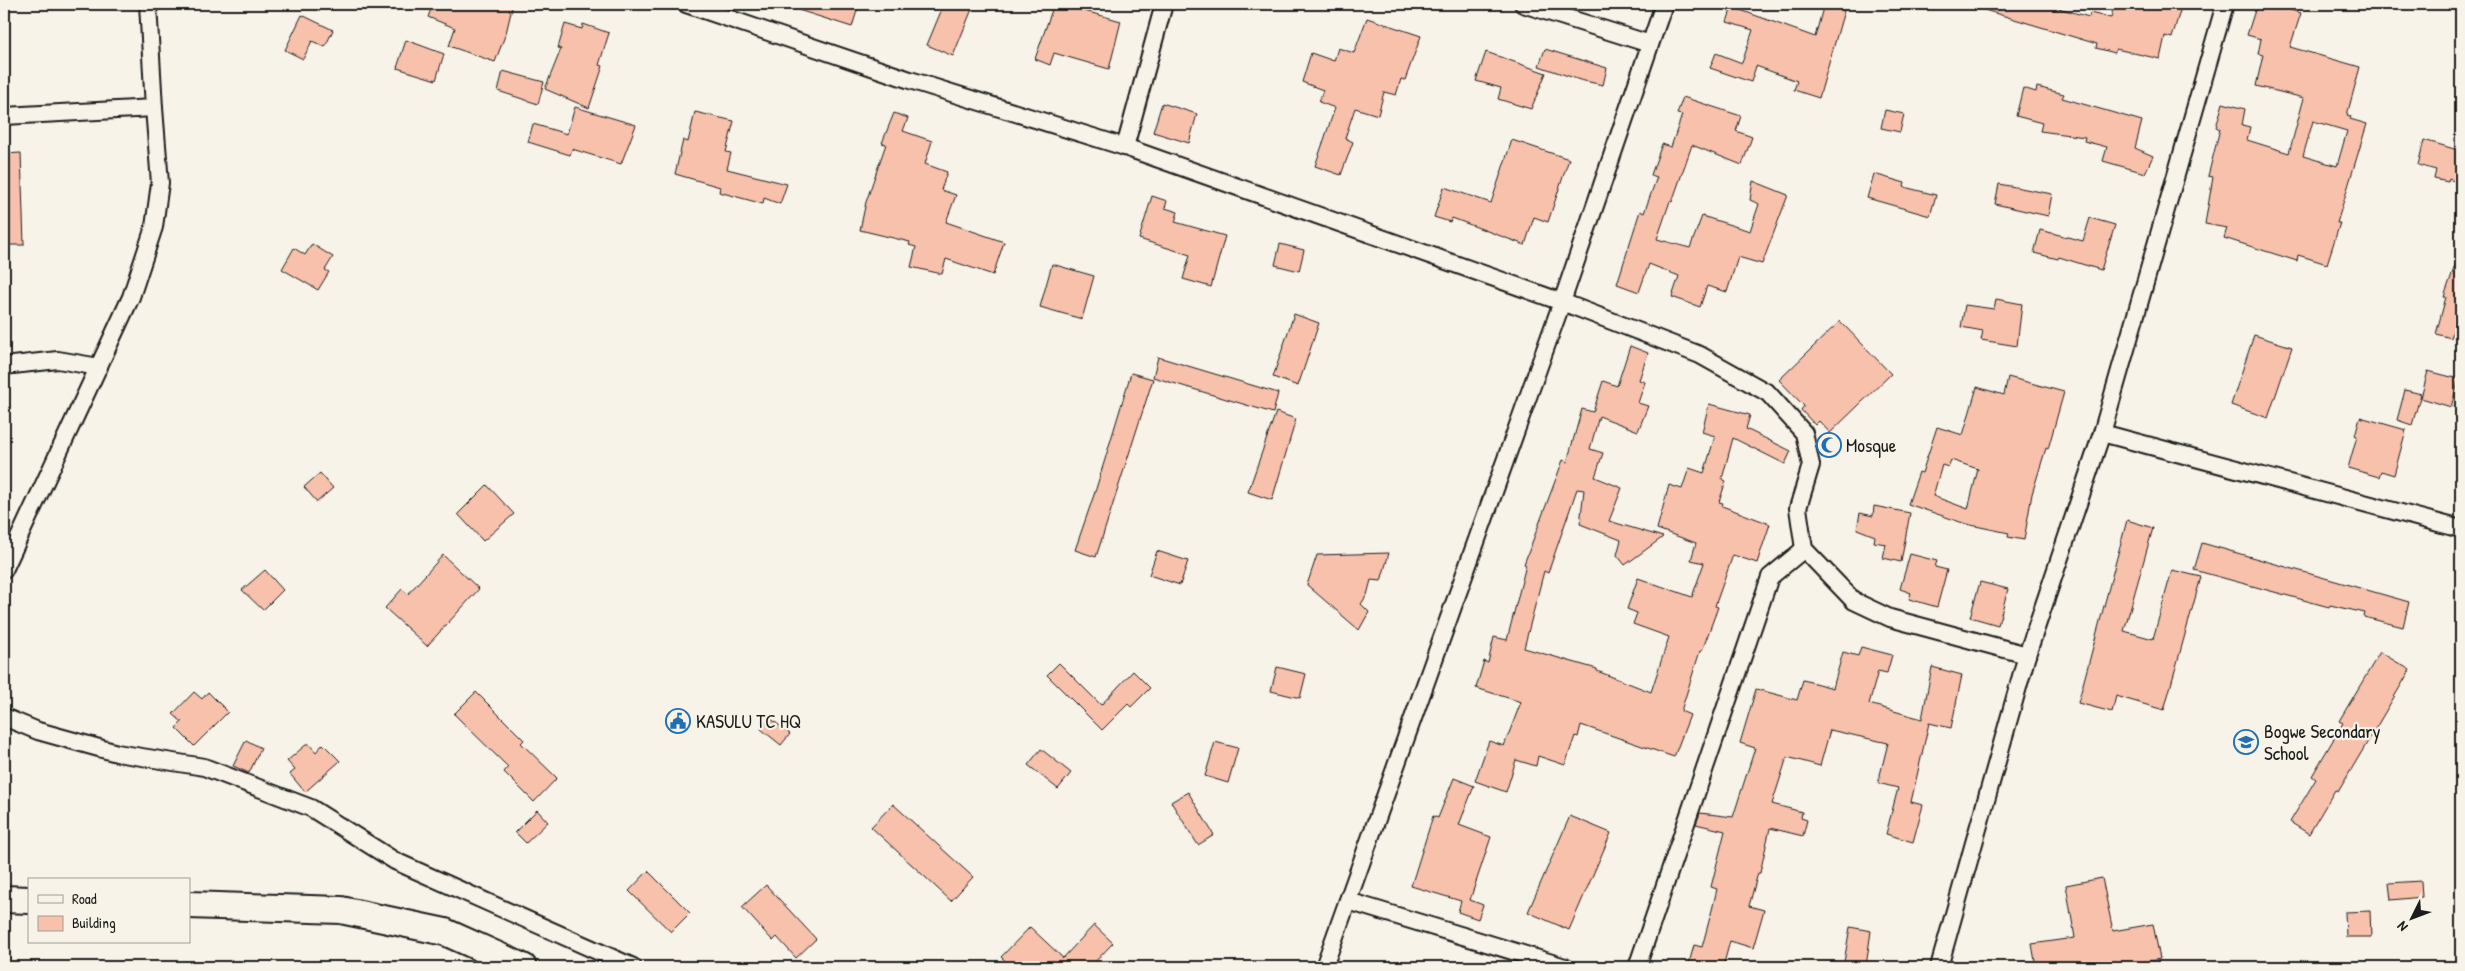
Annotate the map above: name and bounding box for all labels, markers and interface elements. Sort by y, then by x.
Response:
mosque icon: Mosque [1816,432,1842,458]
place label: Mosque [1846,432,1897,458]
public building icon: KASULU TC HQ [665,708,691,734]
place label: KASULU TC HQ [696,708,801,734]
place label: Bogwe Secondary School [2264,718,2381,766]
school or university icon: Bogwe Secondary School [2233,729,2259,755]
legend [28,878,190,944]
text: Road [72,888,97,909]
north arrow [2388,894,2438,944]
text: Building [72,912,116,933]
text: N [2392,918,2412,936]

